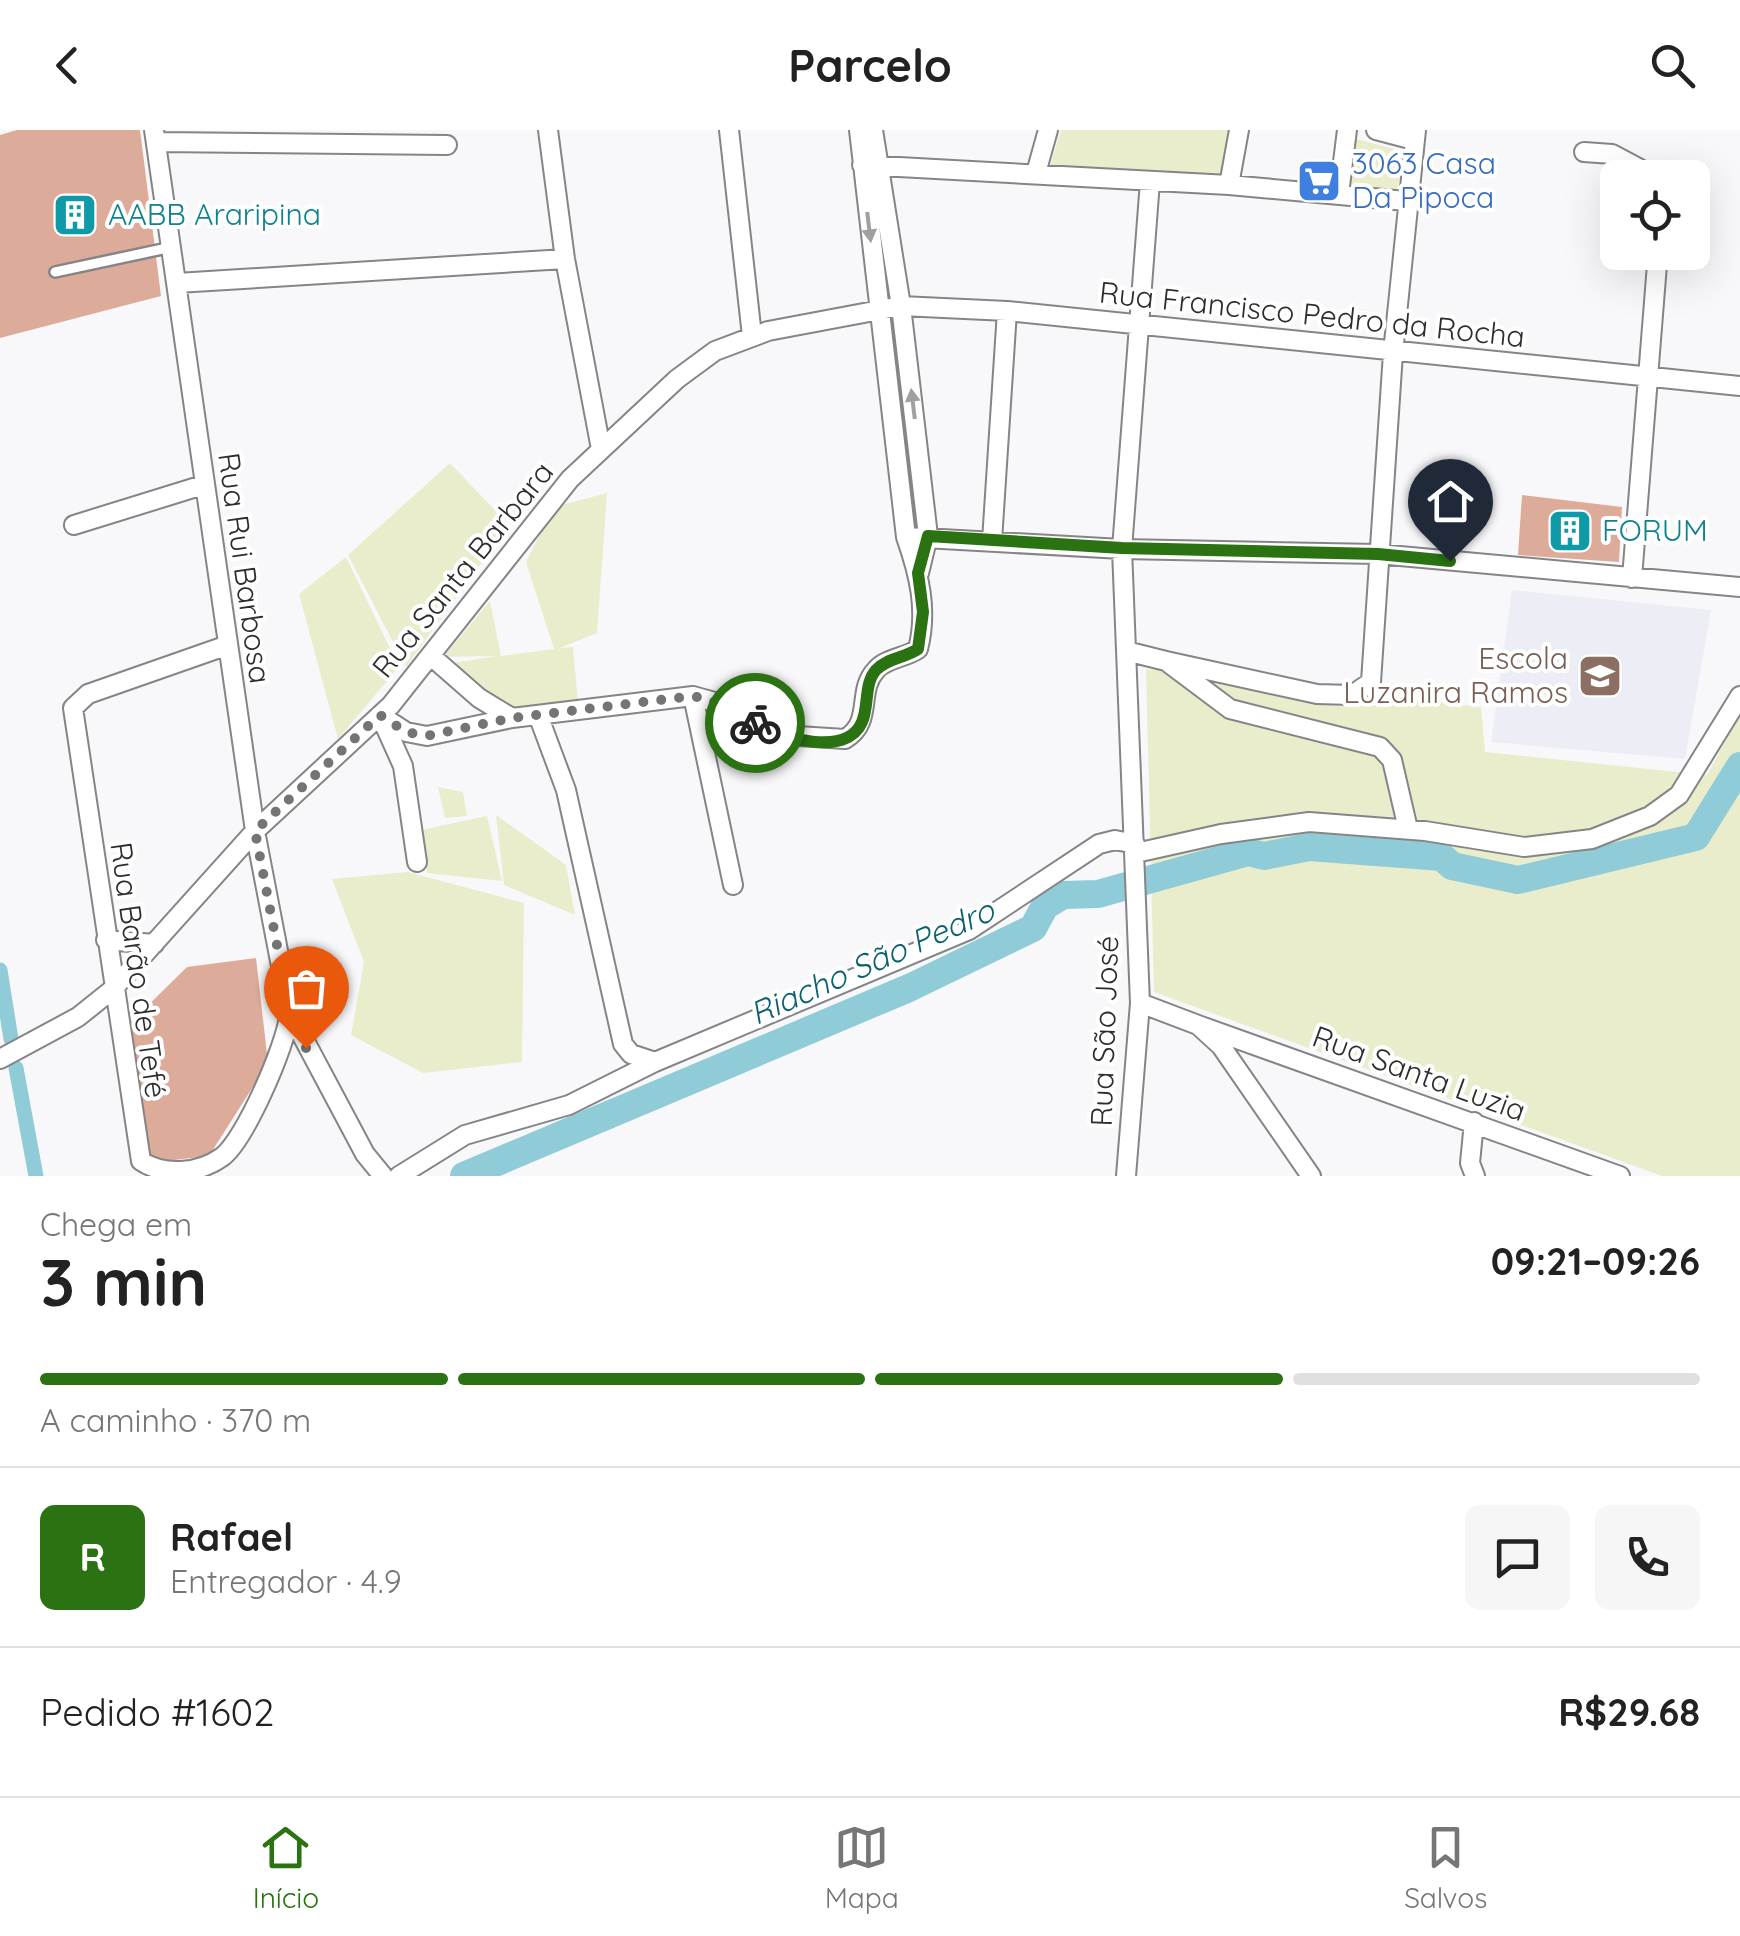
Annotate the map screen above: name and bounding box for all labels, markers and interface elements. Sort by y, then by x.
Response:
text: Parcelo [788,37,952,93]
icon: back [40,38,95,93]
icon: search [1645,38,1700,93]
place label: 3063 Casa Da Pipoca [1352,144,1496,216]
supermarket icon: 3063 Casa Da Pipoca [1296,158,1342,204]
map controls [1600,160,1710,270]
button: locate [1600,160,1710,270]
building icon: AABB Araripina [52,192,98,238]
place label: AABB Araripina [108,195,321,233]
one-way arrow [861,212,877,243]
street label: Rua Francisco Pedro da Rocha [1097,273,1527,355]
one-way arrow [905,388,921,420]
street label: Rua Rui Barbosa [210,450,280,686]
street label: Rua Santa Barbara [363,454,561,685]
pin [1408,459,1493,562]
icon: home [1423,474,1478,529]
building icon: FORUM [1547,508,1593,554]
place label: FORUM [1602,511,1708,549]
place label: Escola Luzanira Ramos [1343,639,1568,711]
school or university icon: Escola Luzanira Ramos [1577,653,1623,699]
courier [705,673,805,773]
icon: bike [728,696,783,751]
street label: Rua Barão de Tefé [102,839,176,1100]
water label: Riacho São Pedro [743,889,1001,1033]
street label: Rua São José [1082,935,1126,1127]
pin [264,946,349,1049]
icon: bag [279,961,334,1016]
street label: Rua Santa Luzia [1308,1017,1531,1129]
text: Chega em [40,1204,192,1244]
text: 09:21–09:26 [1491,1237,1700,1285]
text: 3 min [40,1241,207,1322]
text: A caminho · 370 m [40,1400,311,1440]
button: chat [1465,1505,1570,1610]
button: phone [1595,1505,1700,1610]
text: Rafael [170,1513,293,1561]
text: R [79,1533,106,1581]
text: Entregador · 4.9 [170,1561,402,1601]
text: Pedido #1602 [40,1688,274,1736]
text: R$29.68 [1558,1688,1700,1736]
tab: Início [253,1820,319,1915]
tab: Mapa [825,1820,899,1915]
tab: Salvos [1404,1820,1487,1915]

